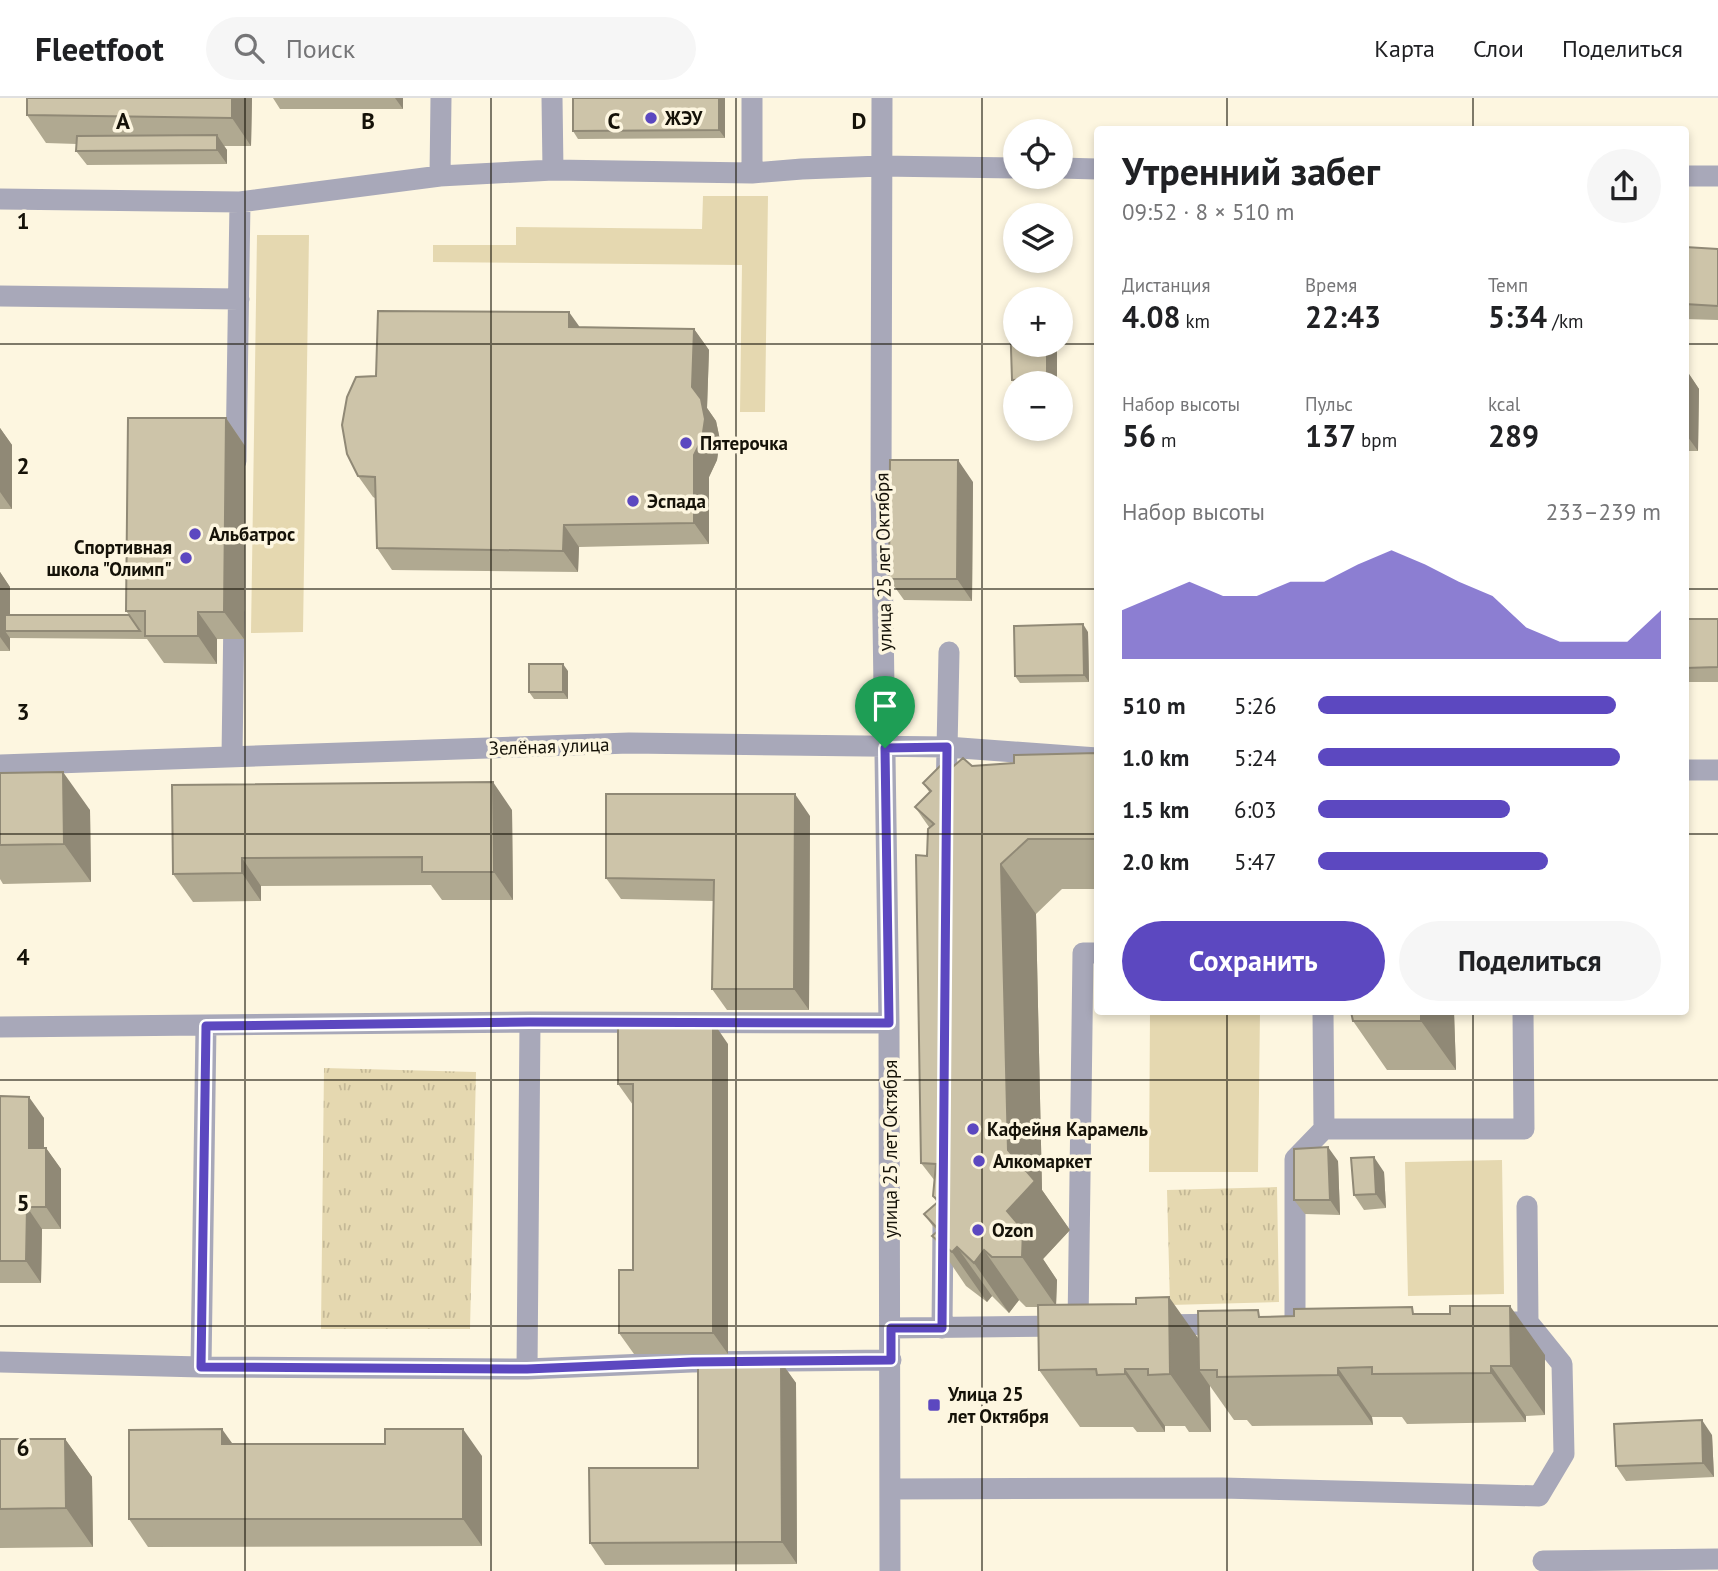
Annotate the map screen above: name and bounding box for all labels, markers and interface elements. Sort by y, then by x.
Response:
search box [206,17,696,80]
text: Fleetfoot [35,27,164,70]
icon: search [230,29,268,67]
text: Поиск [286,32,355,65]
text: Карта [1374,33,1435,64]
text: Слои [1473,33,1524,64]
text: Поделиться [1562,33,1683,64]
text: A [116,106,130,135]
text: B [361,106,375,135]
text: C [608,106,621,135]
place label: ЖЭУ [664,106,703,130]
text: D [852,106,866,135]
marker: ЖЭУ [643,110,659,126]
map controls [1003,119,1073,441]
button: locate [1003,119,1073,189]
text: Утренний забег [1122,146,1380,195]
button: share [1587,149,1661,223]
text: 09:52 · 8 × 510 m [1122,197,1294,226]
button: layers [1003,203,1073,273]
text: 1 [16,206,30,235]
text: Дистанция [1122,273,1210,297]
text: Время [1305,273,1357,297]
text: Темп [1488,273,1528,297]
button: + [1003,287,1073,357]
text: 4.08 [1122,297,1180,336]
text: 22:43 [1305,297,1381,336]
text: 5:34 [1488,297,1547,336]
text: km [1180,309,1210,333]
text: /km [1547,309,1583,333]
button: − [1003,371,1073,441]
text: Набор высоты [1122,392,1240,416]
text: Пульс [1305,392,1353,416]
text: kcal [1488,392,1520,416]
text: 56 [1122,416,1156,455]
text: 137 [1305,416,1356,455]
text: 289 [1488,416,1539,455]
text: m [1156,428,1177,452]
text: bpm [1356,428,1397,452]
place label: Пятерочка [700,431,788,455]
marker: Пятерочка [678,435,694,451]
text: 2 [16,451,30,480]
street label: улица 25 лет Октября [869,472,897,652]
place label: Эспада [647,489,706,513]
marker: Эспада [625,493,641,509]
text: Набор высоты [1122,497,1265,526]
text: 233–239 m [1546,497,1661,526]
place label: Альбатрос [209,522,295,546]
marker: Альбатрос [187,526,203,542]
place label: Спортивная школа "Олимп" [46,535,172,581]
marker: Спортивная школа "Олимп" [178,550,194,566]
pin [855,676,915,748]
icon: arrive [866,687,904,725]
text: 510 m [1122,691,1185,720]
text: 5:26 [1234,691,1277,720]
text: 3 [16,697,30,726]
street label: Зелёная улица [488,732,610,760]
text: 1.0 km [1122,743,1189,772]
text: 5:24 [1234,743,1277,772]
text: 1.5 km [1122,795,1189,824]
text: 6:03 [1234,795,1277,824]
text: 2.0 km [1122,847,1189,876]
text: 5:47 [1234,847,1277,876]
button: Сохранить [1122,921,1385,1001]
button: Поделиться [1399,921,1661,1001]
text: 4 [16,942,30,971]
street label: улица 25 лет Октября [878,1060,902,1238]
place label: Кафейня Карамель [987,1117,1148,1141]
marker: Кафейня Карамель [965,1121,981,1137]
place label: Алкомаркет [993,1149,1092,1173]
marker: Алкомаркет [971,1153,987,1169]
text: 5 [16,1188,30,1217]
place label: Ozon [992,1218,1034,1242]
marker: Ozon [970,1222,986,1238]
place label: Улица 25 лет Октября [947,1382,1049,1428]
marker: Улица 25 лет Октября [926,1397,942,1413]
text: 6 [16,1433,30,1462]

